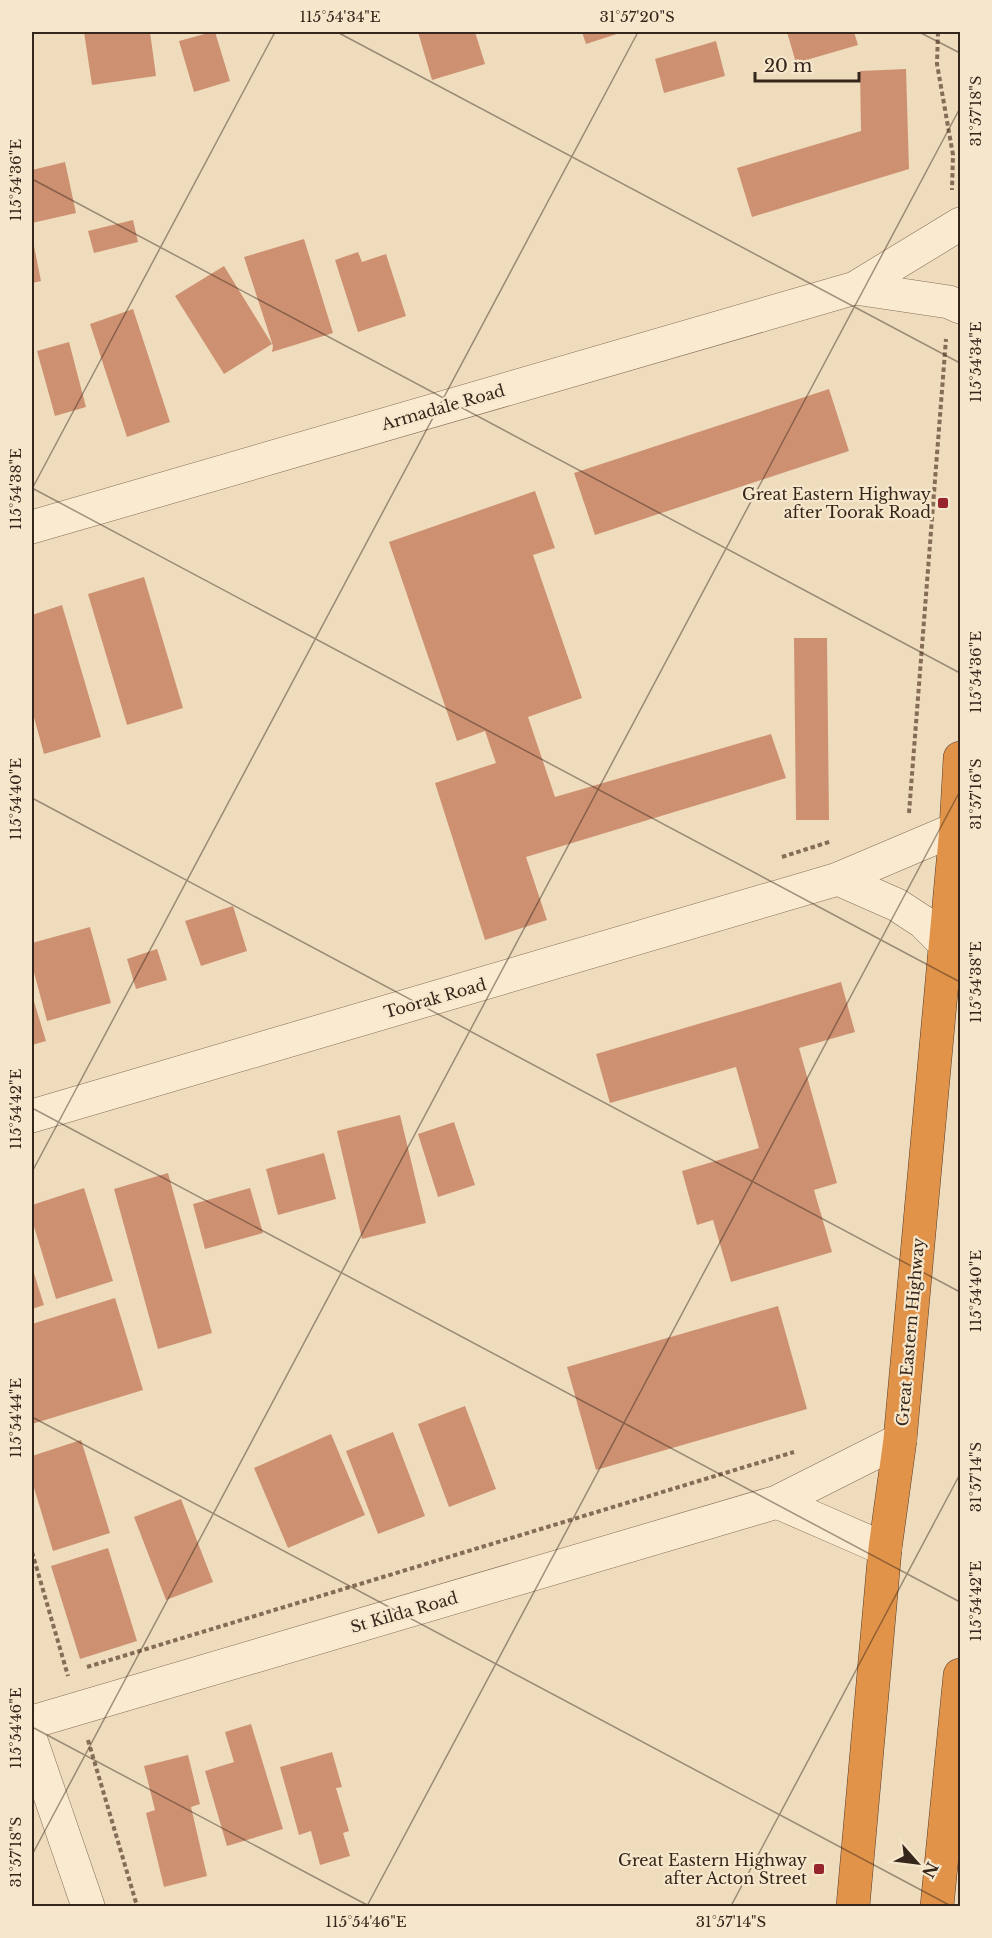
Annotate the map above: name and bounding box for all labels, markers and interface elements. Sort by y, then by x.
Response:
text: 115°54'34"E [299,7,381,26]
text: 31°57'20"S [599,7,675,26]
scale bar [755,45,858,83]
text: 20 m [764,55,812,77]
text: 31°57'18"S [966,75,985,147]
text: 115°54'36"E [6,139,25,221]
text: 115°54'34"E [966,321,985,403]
street label: Armadale Road [378,380,507,434]
text: 115°54'38"E [6,448,25,530]
place label: Great Eastern Highway after Toorak Road [742,484,932,522]
marker: Great Eastern Highway after Toorak Road [936,496,950,510]
text: 115°54'36"E [966,631,985,713]
text: 115°54'40"E [6,758,25,840]
text: 31°57'16"S [966,758,985,830]
text: 115°54'38"E [966,941,985,1023]
street label: Toorak Road [382,974,489,1022]
text: 115°54'42"E [6,1068,25,1149]
street label: Great Eastern Highway [892,1236,928,1427]
text: 115°54'40"E [966,1250,985,1332]
text: 115°54'44"E [6,1378,25,1458]
text: 31°57'14"S [966,1442,985,1512]
text: 115°54'42"E [966,1560,985,1641]
street label: St Kilda Road [348,1587,460,1637]
text: 115°54'46"E [6,1687,25,1769]
text: 31°57'18"S [6,1816,25,1888]
north arrow [887,1833,947,1893]
place label: Great Eastern Highway after Acton Street [618,1850,808,1888]
text: N [918,1859,943,1881]
marker: Great Eastern Highway after Acton Street [812,1862,826,1876]
text: 115°54'46"E [325,1912,407,1931]
text: 31°57'14"S [696,1912,766,1931]

